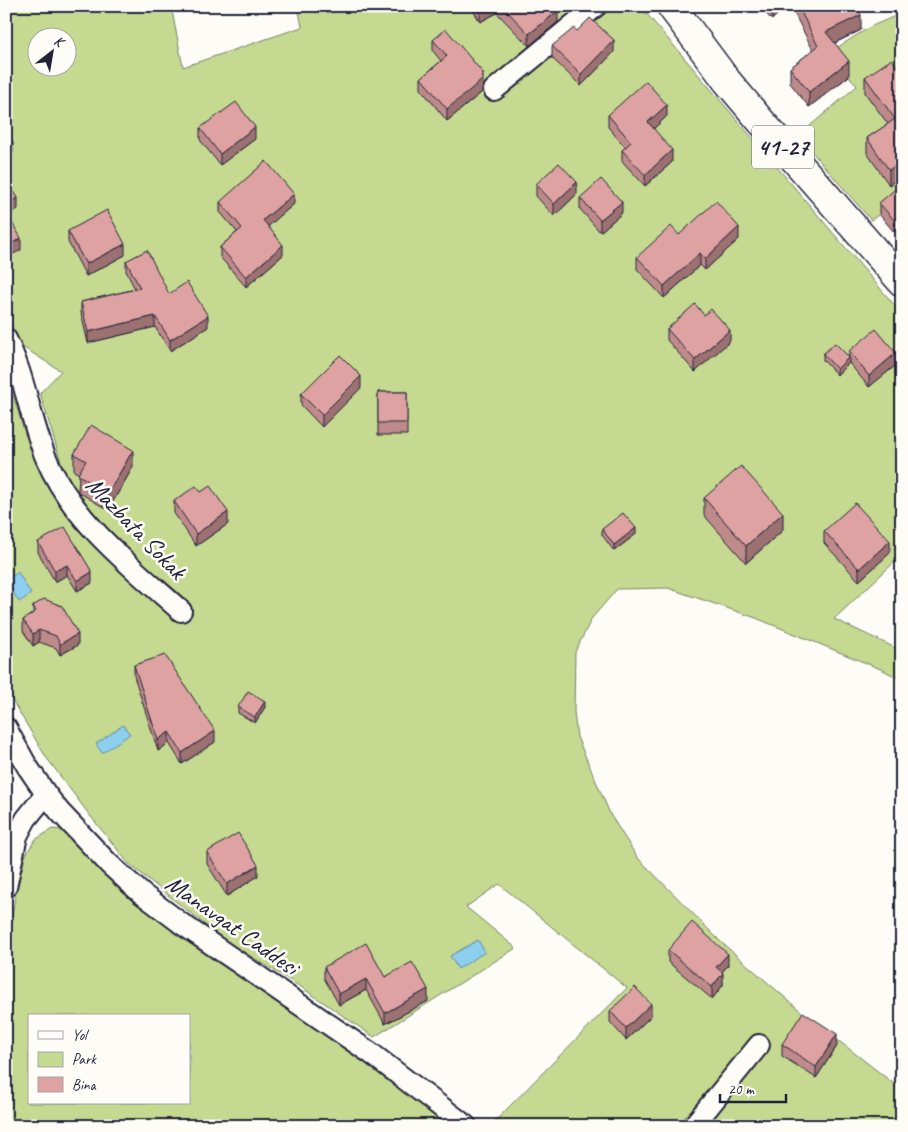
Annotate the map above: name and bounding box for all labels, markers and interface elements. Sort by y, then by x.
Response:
north arrow [28,28,78,78]
text: K [51,32,68,52]
road number: 41-27 [752,125,814,168]
street label: Mazbata Sokak [79,470,194,588]
street label: Manavgat Caddesi [159,867,308,985]
legend [28,1014,190,1104]
text: Yol [72,1026,89,1045]
text: Park [72,1050,97,1069]
scale bar [720,1072,787,1104]
text: Bina [72,1076,97,1095]
text: 20 m [728,1080,755,1099]

